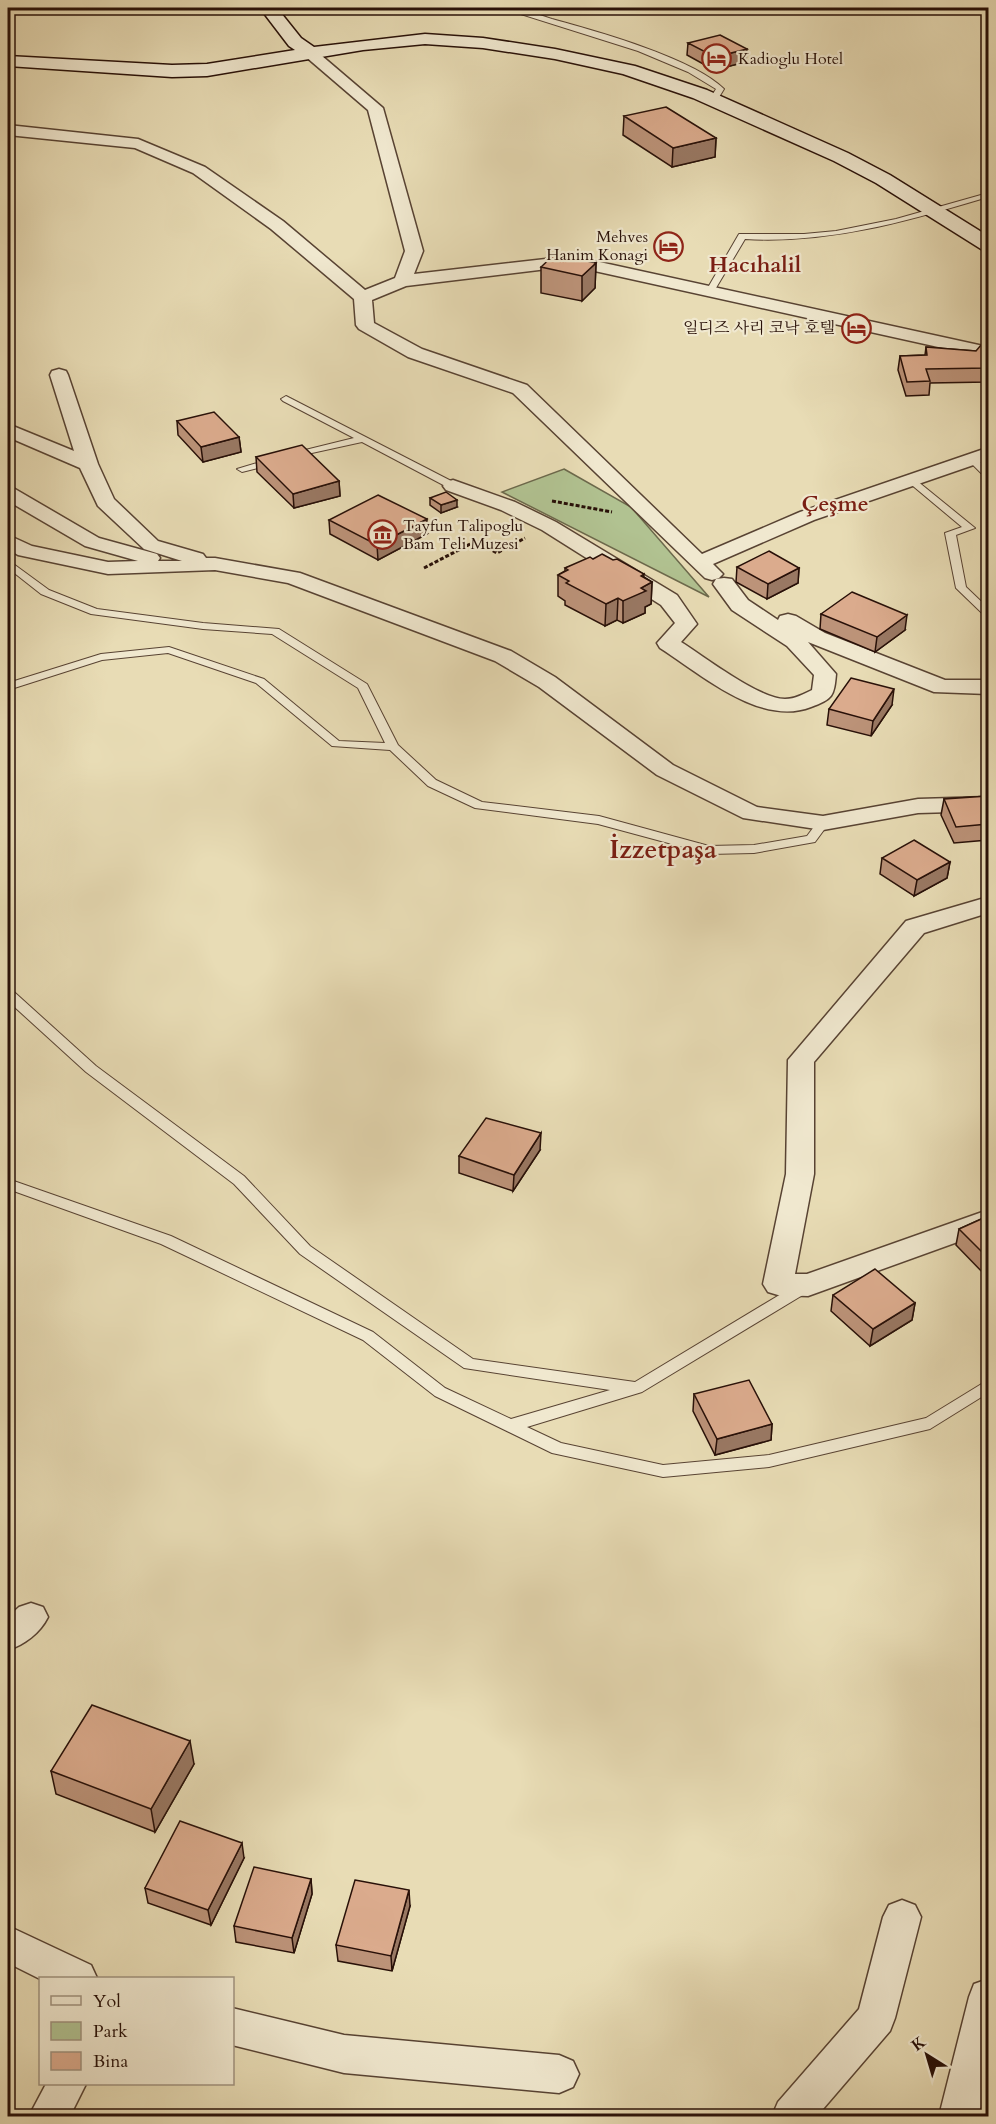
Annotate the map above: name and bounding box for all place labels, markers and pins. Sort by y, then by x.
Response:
hotel icon: Kadioglu Hotel [701,43,733,75]
place label: Kadioglu Hotel [738,48,843,70]
place label: Mehves Hanim Konagi [546,226,648,266]
hotel icon: Mehves Hanim Konagi [653,230,685,262]
hotel icon: 일디즈 사리 코낙 호텔 [840,312,872,344]
place label: 일디즈 사리 코낙 호텔 [683,317,835,339]
place label: Tayfun Talipoglu Bam Teli Muzesi [403,515,524,555]
museum icon: Tayfun Talipoglu Bam Teli Muzesi [366,519,398,551]

